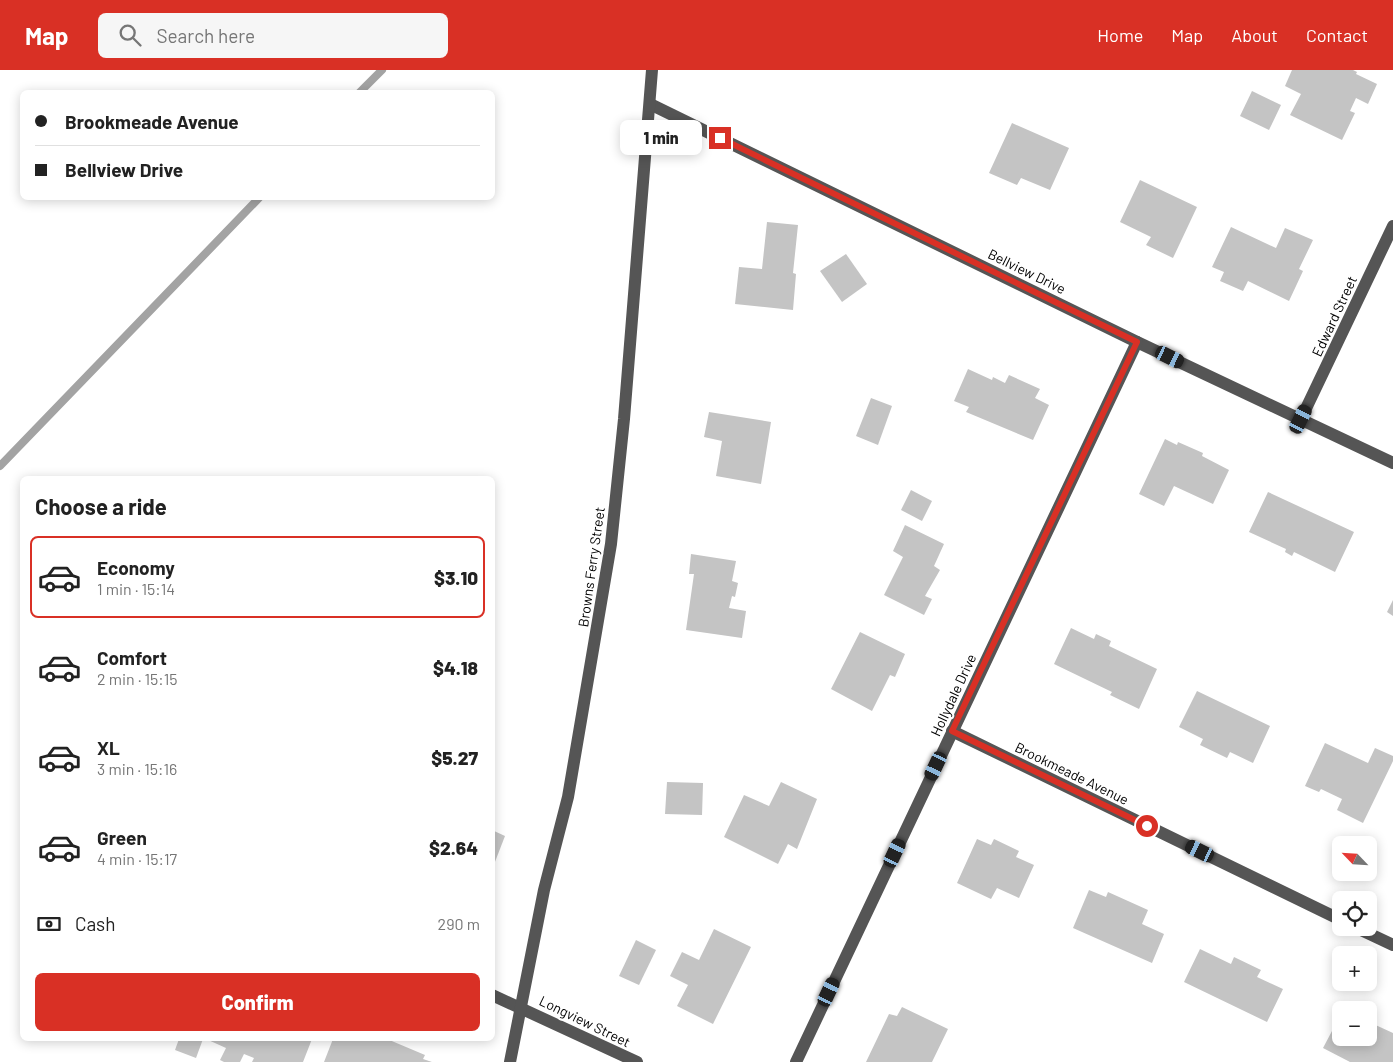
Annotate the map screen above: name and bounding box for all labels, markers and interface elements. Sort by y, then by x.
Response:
search box [98,13,448,58]
text: Map [25,21,68,50]
icon: search [116,21,144,49]
text: Search here [156,24,255,47]
text: Home [1097,24,1143,46]
text: Map [1171,24,1203,46]
text: About [1231,24,1278,46]
text: Contact [1306,24,1368,46]
text: Brookmeade Avenue [65,110,239,133]
callout: 1 min [620,120,702,156]
route end [709,127,731,149]
text: 1 min [643,128,679,147]
text: Bellview Drive [65,158,183,181]
street label: Bellview Drive [985,245,1069,297]
street label: Edward Street [1308,273,1360,359]
car [1153,344,1186,370]
car [1287,402,1314,436]
text: Choose a ride [35,493,167,519]
street label: Browns Ferry Street [574,506,608,628]
icon: car [37,555,82,600]
text: Economy [97,556,175,579]
text: $3.10 [434,566,478,589]
text: 1 min · 15:14 [97,579,175,598]
icon: car [37,645,82,690]
text: Comfort [97,646,167,669]
street label: Hollydale Drive [927,651,979,739]
text: $4.18 [433,656,478,679]
text: 2 min · 15:15 [97,669,178,688]
icon: car [37,735,82,780]
text: XL [97,736,120,759]
street label: Brookmeade Avenue [1012,738,1132,808]
text: $5.27 [431,746,478,769]
car [922,749,949,783]
text: 3 min · 15:16 [97,759,177,778]
route start [1136,815,1158,837]
icon: car [37,825,82,870]
text: Green [97,826,147,849]
text: $2.64 [429,836,478,859]
car [881,836,908,870]
north arrow [1332,836,1378,881]
map controls [1332,836,1377,1046]
car [1183,838,1216,864]
text: 4 min · 15:17 [97,849,177,868]
button: locate [1332,891,1377,936]
icon: cash [35,910,63,938]
text: Cash [75,912,116,935]
text: 290 m [438,914,480,933]
button: + [1332,946,1377,991]
button: Confirm [35,973,480,1031]
car [815,975,842,1009]
street label: Longview Street [537,992,633,1050]
button: − [1332,1001,1377,1046]

